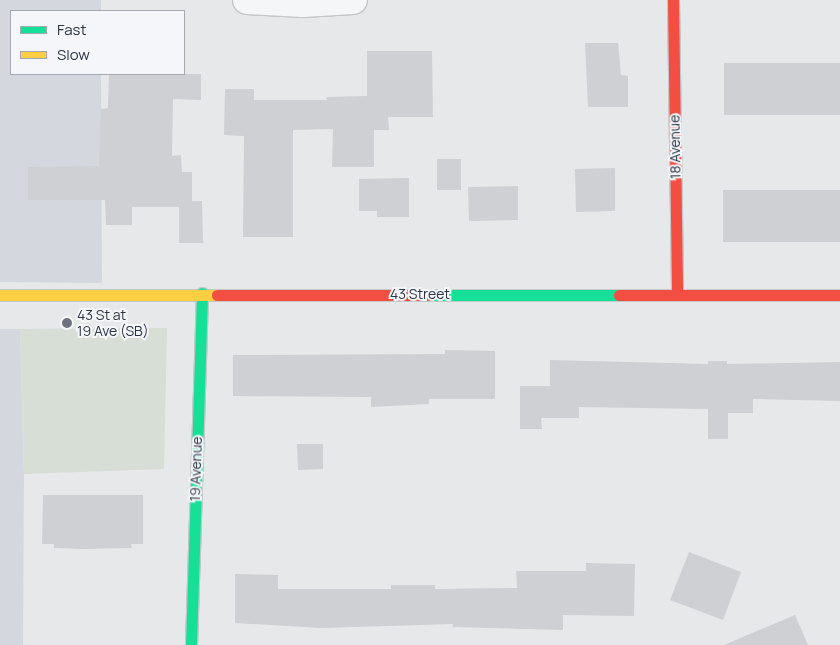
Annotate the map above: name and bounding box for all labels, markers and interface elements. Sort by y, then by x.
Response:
legend [10,10,185,75]
text: Fast [57,19,86,40]
text: Slow [57,44,90,65]
street label: 18 Avenue [666,115,684,179]
street label: 43 Street [390,286,450,302]
place label: 43 St at 19 Ave (SB) [77,307,149,340]
marker: 43 St at 19 Ave (SB) [61,317,73,329]
street label: 19 Avenue [186,436,206,502]

